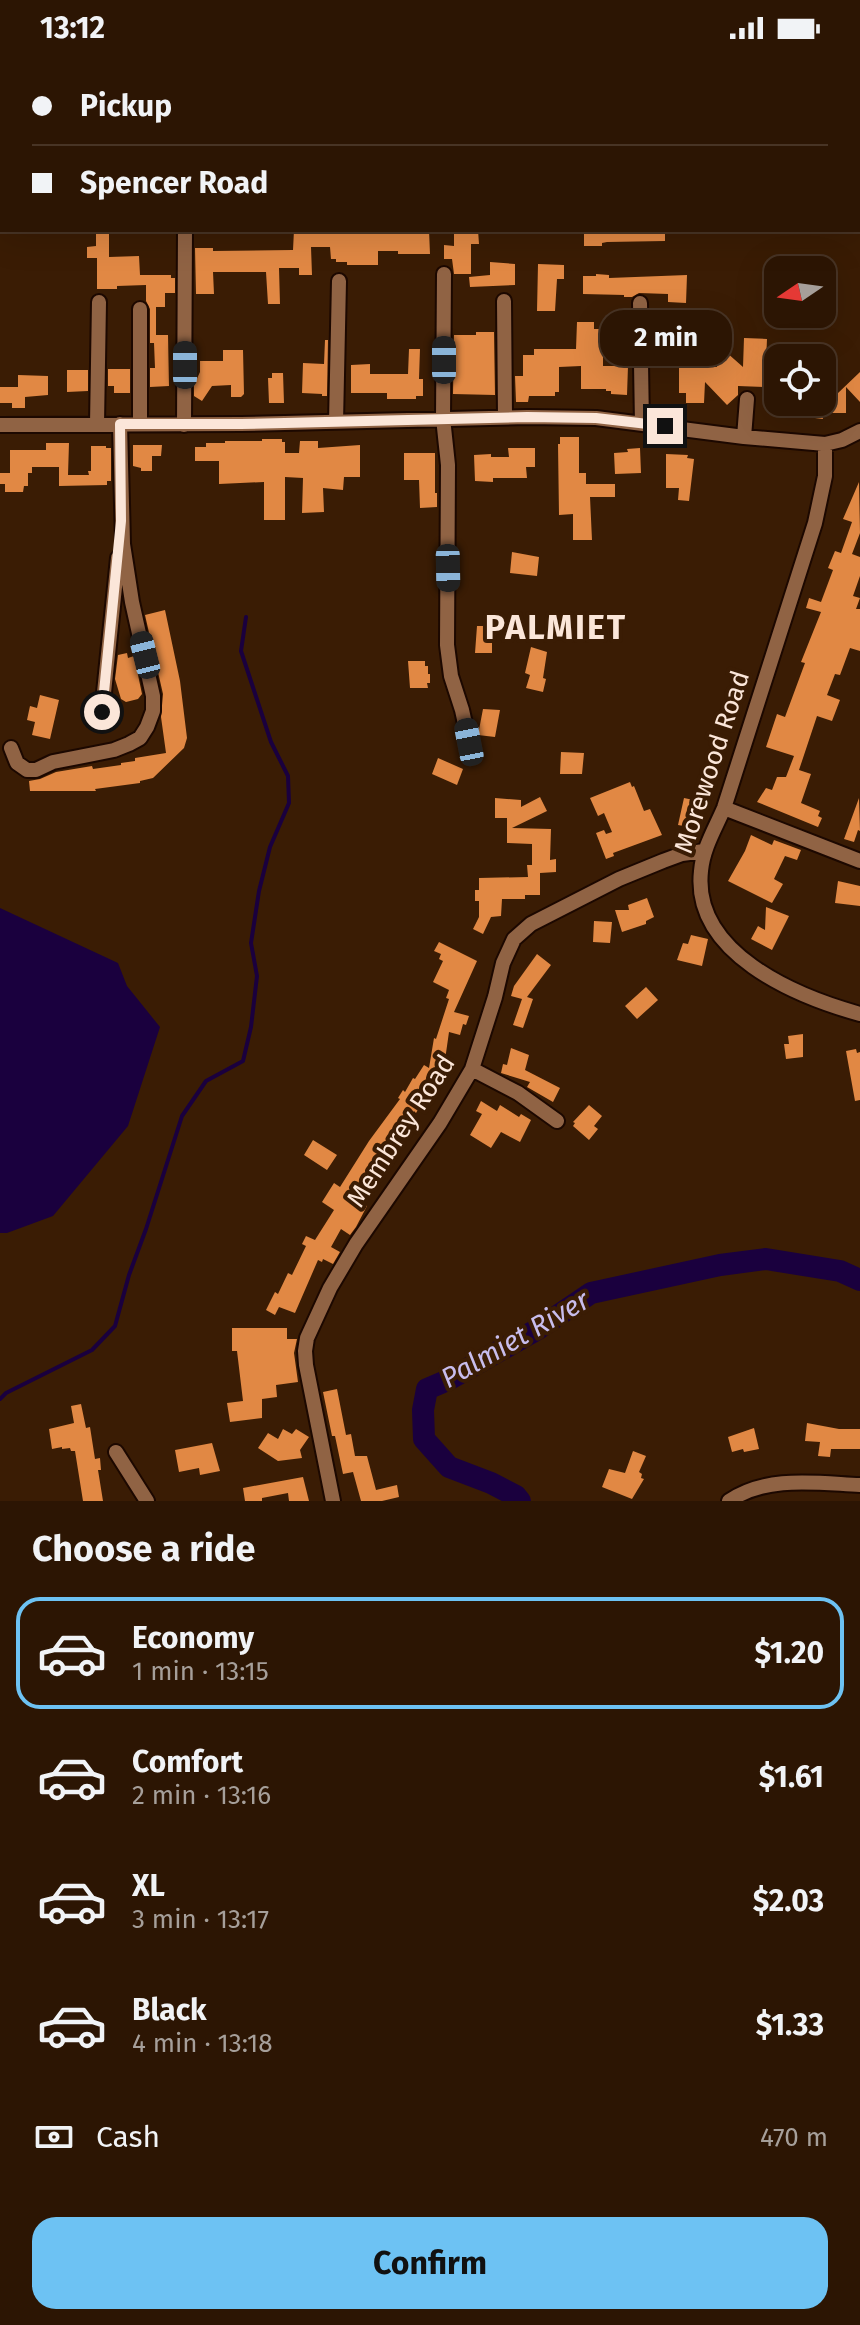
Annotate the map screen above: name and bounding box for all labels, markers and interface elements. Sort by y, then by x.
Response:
text: 13:12 [40,10,105,46]
text: Pickup [80,88,172,124]
text: Spencer Road [80,165,268,201]
north arrow [764,256,836,328]
map controls [764,256,836,416]
callout: 2 min [599,310,731,366]
text: 2 min [634,322,698,353]
car [432,336,456,384]
car [173,341,197,389]
button: locate [764,344,836,416]
route end [647,408,683,444]
car [436,544,460,592]
district label: PALMIET [485,607,627,648]
car [128,629,162,681]
street label: Morewood Road [668,667,756,857]
route start [84,694,120,730]
car [453,716,485,768]
street label: Membrey Road [340,1049,462,1213]
water label: Palmiet River [435,1283,596,1395]
text: Choose a ride [32,1527,255,1571]
icon: car [36,1617,108,1689]
text: Economy [132,1620,254,1656]
text: $1.20 [754,1635,824,1671]
text: 1 min · 13:15 [132,1656,269,1687]
icon: car [36,1741,108,1813]
text: Comfort [132,1744,243,1780]
text: $1.61 [759,1759,824,1795]
text: 2 min · 13:16 [132,1780,271,1811]
icon: car [36,1865,108,1937]
text: XL [132,1868,165,1904]
text: $2.03 [753,1883,824,1919]
text: 3 min · 13:17 [132,1904,269,1935]
icon: car [36,1989,108,2061]
text: Black [132,1992,207,2028]
text: $1.33 [756,2007,824,2043]
text: 4 min · 13:18 [132,2028,273,2059]
icon: cash [32,2115,76,2159]
text: Cash [96,2119,160,2155]
text: 470 m [760,2122,828,2153]
button: Confirm [32,2217,828,2309]

